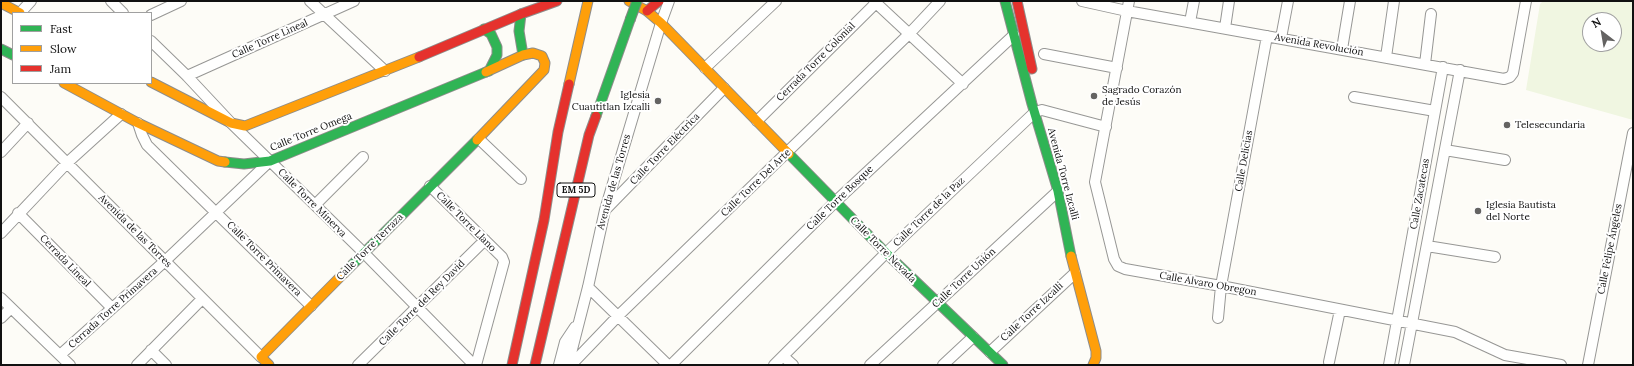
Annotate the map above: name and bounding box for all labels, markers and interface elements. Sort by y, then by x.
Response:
legend [12,12,152,84]
north arrow [1582,12,1622,52]
text: N [1589,14,1604,31]
street label: Calle Torre Lineal [230,17,310,61]
street label: Cerrada Torre Colonial [774,20,858,104]
text: Fast [50,21,73,36]
street label: Avenida Revolución [1273,31,1365,59]
text: Slow [50,41,77,56]
text: Jam [50,61,71,76]
place label: Sagrado Corazón de Jesús [1102,84,1181,108]
place label: Iglesia Cuautitlan Izcalli [572,89,650,112]
marker: Sagrado Corazón de Jesús [1089,91,1099,101]
marker: Iglesia Cuautitlan Izcalli [653,96,663,106]
street label: Calle Torre Omega [268,110,354,154]
street label: Calle Torre Eléctrica [628,111,702,187]
place label: Telesecundaria [1515,119,1585,131]
marker: Telesecundaria [1502,120,1512,130]
street label: Avenida Torre Izcalli [1045,127,1081,221]
street label: Calle Delicias [1233,129,1255,193]
street label: Avenida de las Torres [595,133,633,231]
street label: Calle Torre Del Arte [719,147,793,219]
street label: Calle Zacatecas [1408,158,1432,230]
street label: Calle Torre Bosque [804,163,876,233]
street label: Calle Torre Minerva [275,166,349,240]
street label: Calle Torre de la Paz [891,175,967,249]
road number: EM 5D [557,183,595,197]
street label: Calle Torre Llano [434,190,498,254]
street label: Avenida de las Torres [96,192,174,270]
place label: Iglesia Bautista del Norte [1486,199,1556,222]
street label: Calle Felipe Ángeles [1595,203,1625,295]
marker: Iglesia Bautista del Norte [1473,206,1483,216]
street label: Calle Torre Terraza [334,211,406,283]
street label: Calle Torre Nevada [848,215,918,285]
street label: Calle Torre Primavera [224,219,304,299]
street label: Cerrada Lineal [37,232,93,290]
street label: Calle Torre Unión [930,246,998,310]
street label: Calle Torre del Rey David [377,258,467,348]
street label: Cerrada Torre Primavera [66,265,160,351]
street label: Calle Alvaro Obregon [1159,270,1257,298]
street label: Calle Torre Izcalli [998,280,1066,344]

